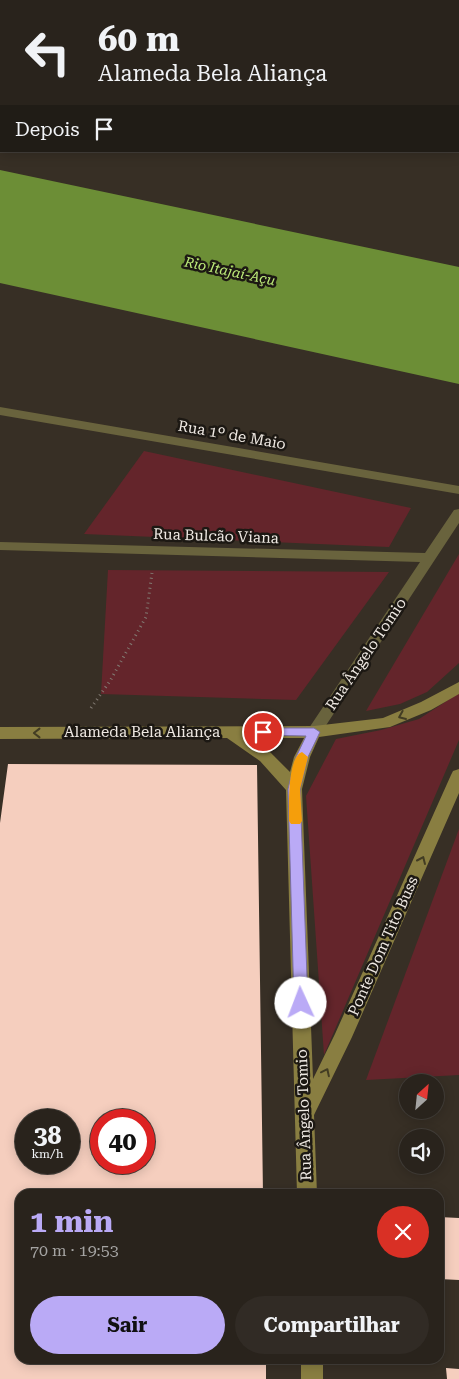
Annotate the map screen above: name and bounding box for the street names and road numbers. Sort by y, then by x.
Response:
street label: Rua 1º de Maio [177,417,287,453]
street label: Rua Bulcão Viana [153,525,279,547]
street label: Rua Ângelo Tomio [322,595,410,713]
street label: Alameda Bela Aliança [64,723,220,741]
street label: Ponte Dom Tito Buss [344,873,422,1019]
street label: Rua Ângelo Tomio [293,1049,315,1181]

